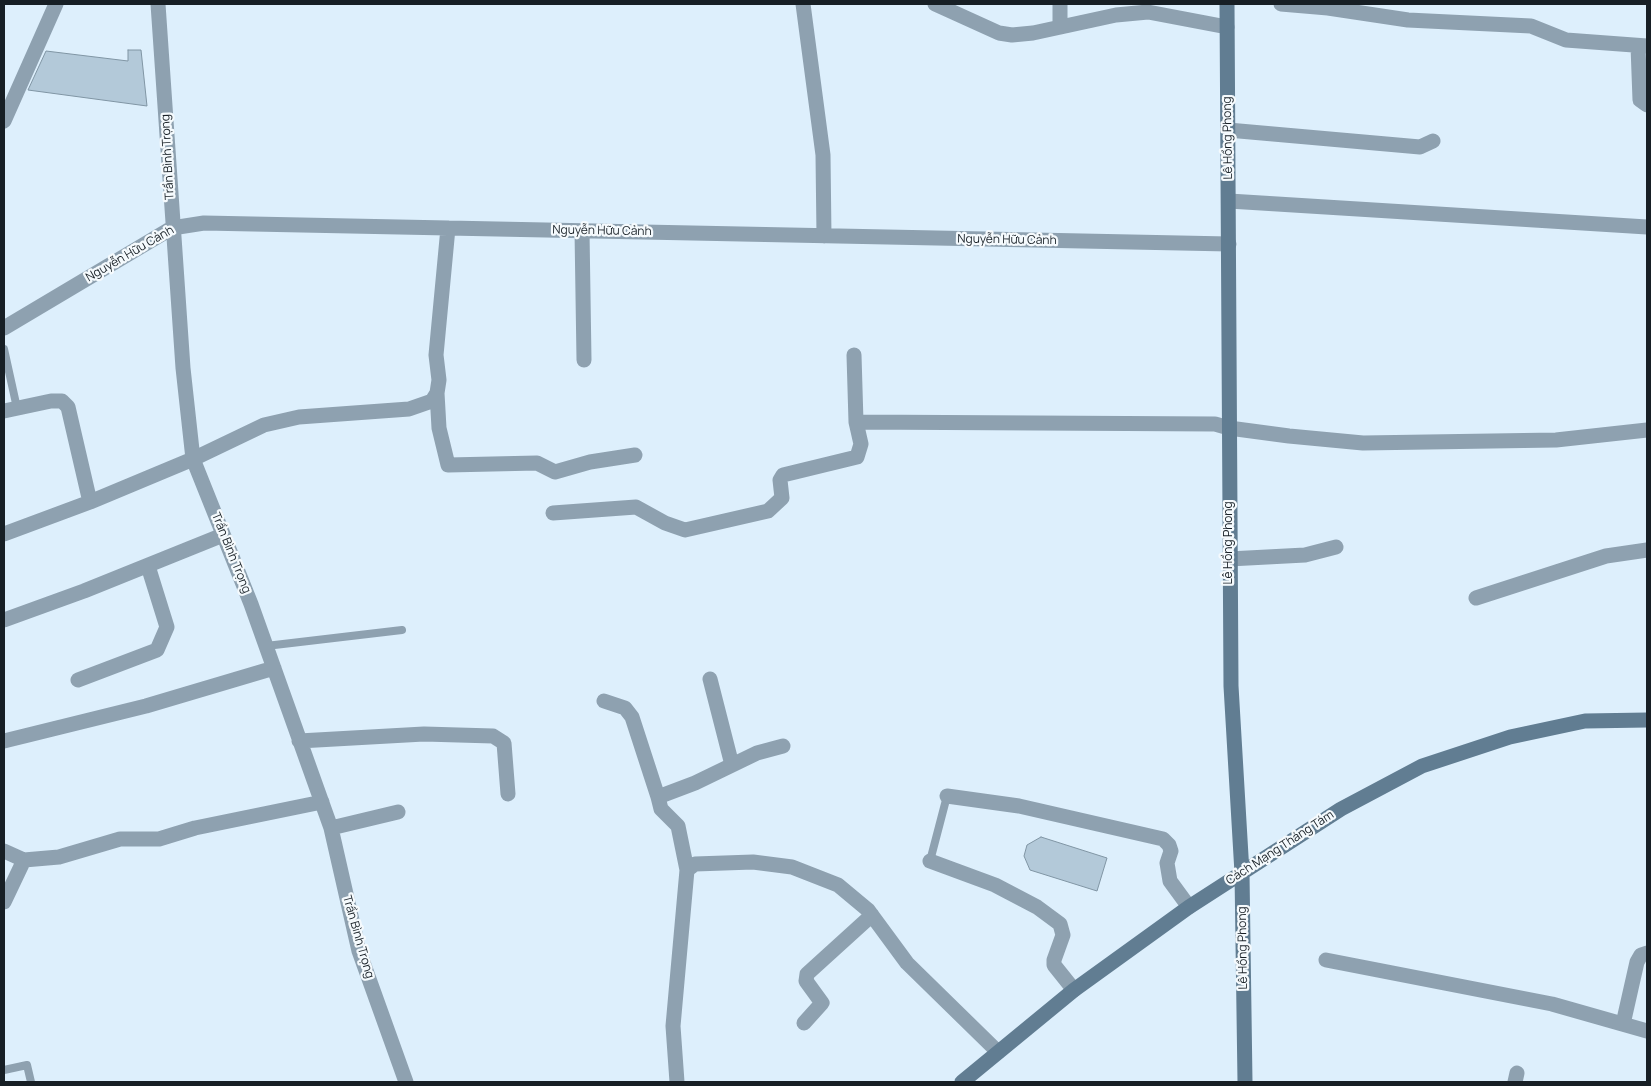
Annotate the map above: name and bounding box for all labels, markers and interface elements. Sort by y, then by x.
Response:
street label: Lê Hồng Phong [1220,96,1236,180]
street label: Trần Bình Trọng [159,114,177,200]
street label: Nguyễn Hữu Cảnh [83,223,177,285]
street label: Nguyễn Hữu Cảnh [552,223,652,239]
street label: Nguyễn Hữu Cảnh [957,232,1057,248]
street label: Lê Hồng Phong [1222,501,1236,585]
street label: Trần Bình Trọng [208,511,254,595]
street label: Cách Mạng Tháng Tám [1223,808,1337,888]
street label: Trần Bình Trọng [339,894,377,980]
street label: Lê Hồng Phong [1235,906,1251,990]

